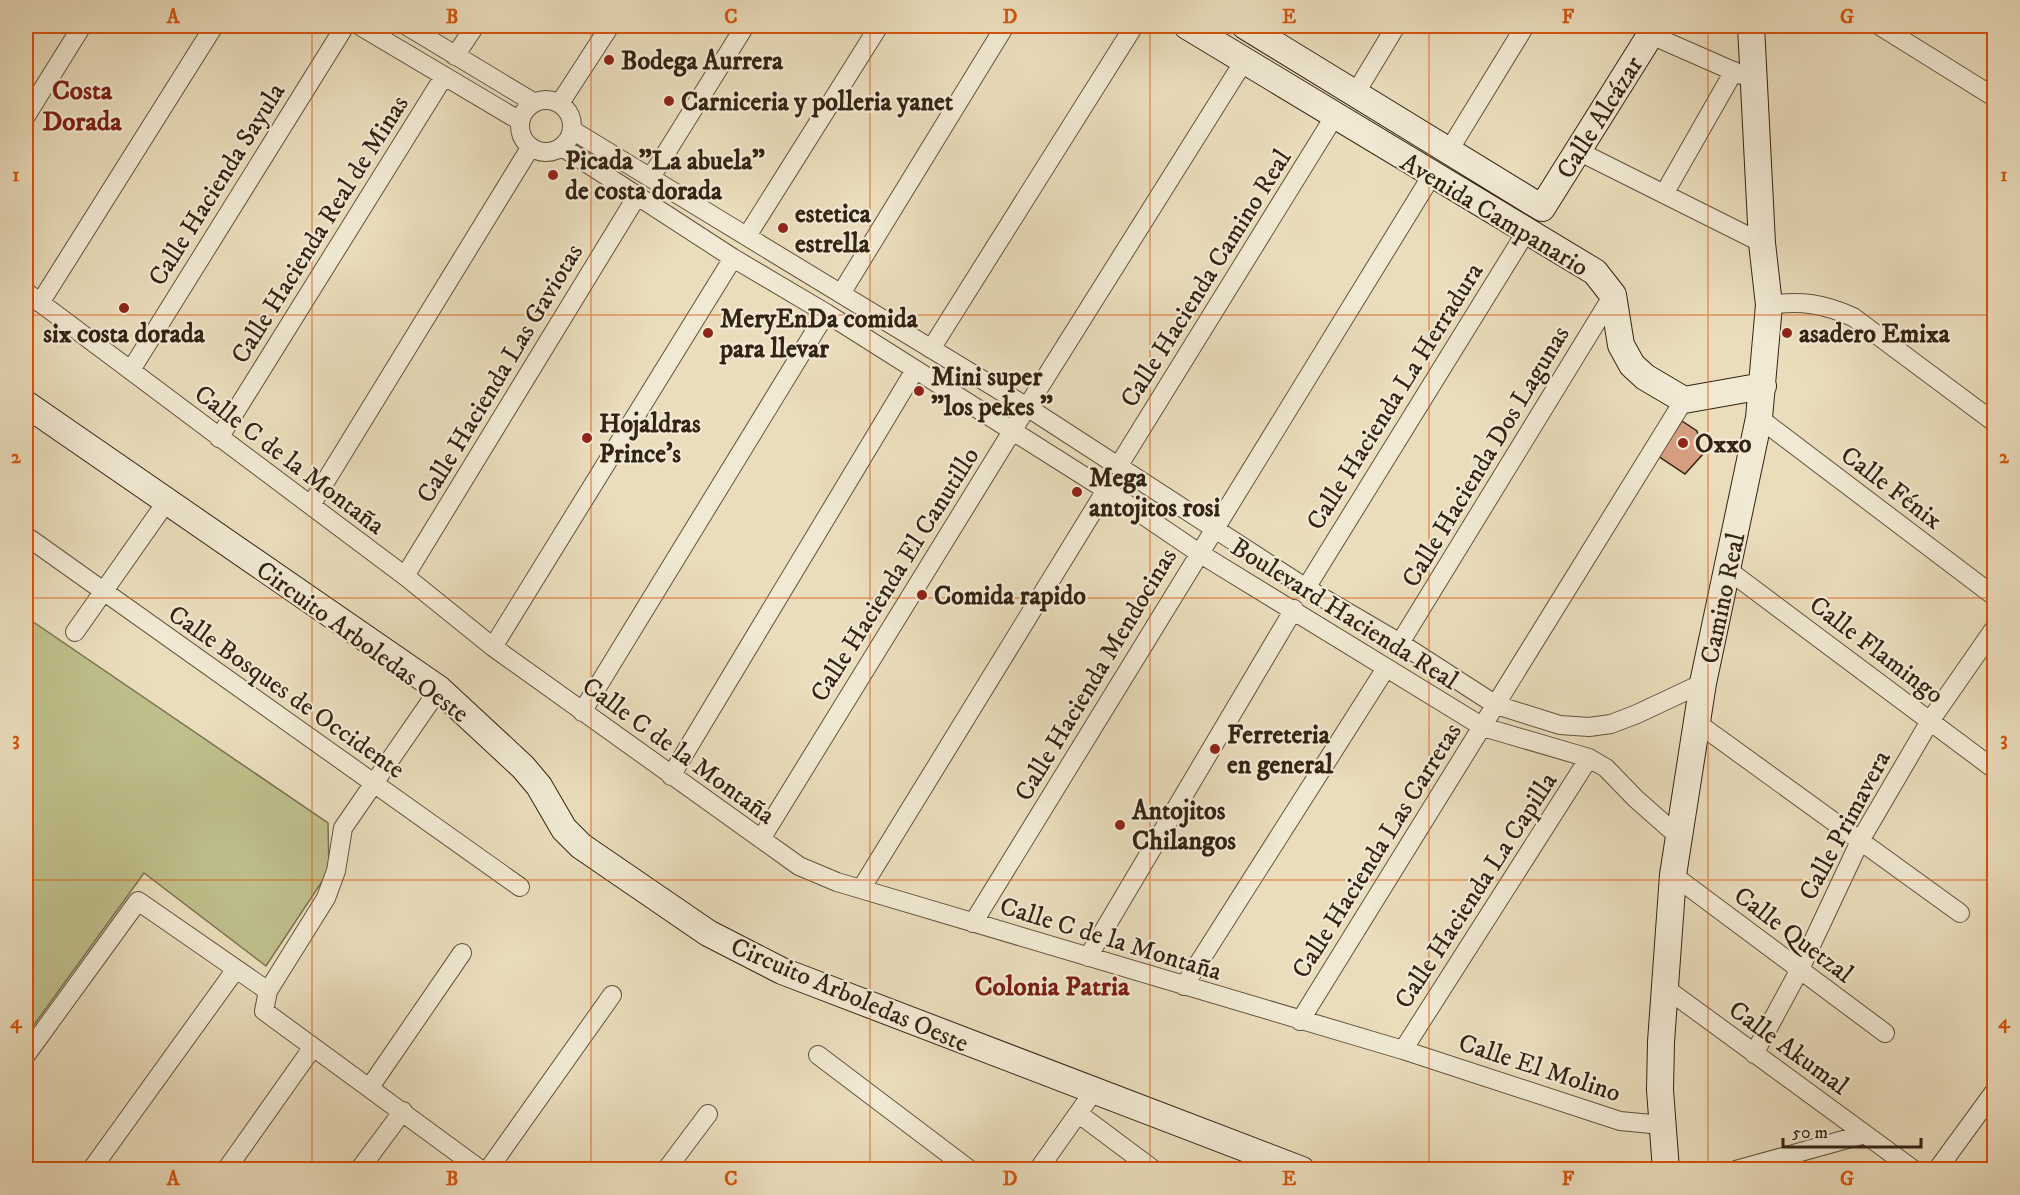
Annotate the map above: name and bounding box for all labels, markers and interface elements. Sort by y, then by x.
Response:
text: A [166,5,181,30]
text: B [446,5,458,30]
text: C [724,5,738,30]
text: D [1003,5,1018,30]
text: E [1282,5,1296,30]
text: F [1562,5,1575,30]
text: G [1840,5,1854,30]
place label: Bodega Aurrera [621,45,784,78]
street label: Calle Alcázar [1550,50,1651,185]
marker: Bodega Aurrera [602,53,616,67]
district label: Costa Dorada [42,74,122,139]
street label: Calle Hacienda Sayula [142,77,293,292]
place label: Carniceria y polleria yanet [681,86,954,119]
street label: Calle Hacienda Real de Minas [224,89,416,370]
marker: Carniceria y polleria yanet [662,94,676,108]
street label: Calle Hacienda Camino Real [1113,144,1299,414]
place label: Picada "La abuela" de costa dorada [565,145,765,208]
street label: Avenida Campanario [1394,146,1594,284]
text: 1 [12,163,20,188]
text: 1 [2000,163,2008,188]
marker: Picada "La abuela" de costa dorada [546,168,560,182]
place label: estetica estrella [795,198,872,261]
marker: estetica estrella [776,221,790,235]
street label: Calle Hacienda Las Gaviotas [410,238,591,510]
street label: Calle Hacienda La Herradura [1299,257,1491,537]
marker: six costa dorada [117,301,131,315]
place label: MeryEnDa comida para llevar [719,303,919,366]
place label: six costa dorada [43,318,206,351]
place label: asadero Emixa [1799,318,1951,351]
street label: Calle Hacienda Dos Lagunas [1395,320,1578,594]
marker: MeryEnDa comida para llevar [701,326,715,340]
marker: asadero Emixa [1780,326,1794,340]
place label: Mini super "los pekes " [931,361,1053,424]
street label: Calle C de la Montaña [187,378,391,543]
marker: Mini super "los pekes " [912,384,926,398]
place label: Hojaldras Prince's [599,408,701,471]
place label: Oxxo [1695,428,1752,461]
marker: Hojaldras Prince's [580,431,594,445]
marker: Oxxo [1676,436,1690,450]
street label: Calle Fénix [1834,439,1949,537]
street label: Calle Hacienda El Canutillo [803,441,987,708]
text: 2 [11,445,22,470]
text: 2 [1999,445,2010,470]
place label: Mega antojitos rosi [1089,462,1220,525]
marker: Mega antojitos rosi [1070,485,1084,499]
street label: Camino Real [1693,530,1753,667]
street label: Boulevard Hacienda Real [1224,531,1464,698]
street label: Calle Hacienda Mendocinas [1008,542,1185,807]
street label: Circuito Arboledas Oeste [249,554,475,731]
place label: Comida rapido [934,580,1086,613]
marker: Comida rapido [915,588,929,602]
street label: Calle Flamingo [1802,589,1950,712]
street label: Calle Bosques de Occidente [161,598,411,786]
street label: Calle C de la Montaña [575,670,781,832]
street label: Calle Hacienda Las Carretas [1285,717,1470,985]
place label: Ferreteria en general [1227,719,1334,782]
text: 3 [12,727,20,752]
text: 3 [2000,727,2008,752]
marker: Ferreteria en general [1208,742,1222,756]
street label: Calle Primavera [1792,745,1899,906]
street label: Calle Hacienda La Capilla [1388,767,1565,1015]
place label: Antojitos Chilangos [1131,795,1236,858]
marker: Antojitos Chilangos [1113,818,1127,832]
street label: Calle Quetzal [1727,880,1860,991]
street label: Calle C de la Montaña [996,890,1225,989]
street label: Circuito Arboledas Oeste [726,930,973,1060]
district label: Colonia Patria [975,970,1130,1004]
street label: Calle Akumal [1722,994,1855,1103]
text: 4 [10,1010,23,1035]
text: 4 [1998,1010,2011,1035]
street label: Calle El Molino [1454,1027,1625,1110]
scale bar [1783,1111,1921,1149]
text: 50 m [1792,1122,1828,1144]
text: A [166,1167,181,1192]
text: B [446,1167,458,1192]
text: C [724,1167,738,1192]
text: D [1003,1167,1018,1192]
text: E [1282,1167,1296,1192]
text: F [1562,1167,1575,1192]
text: G [1840,1167,1854,1192]

